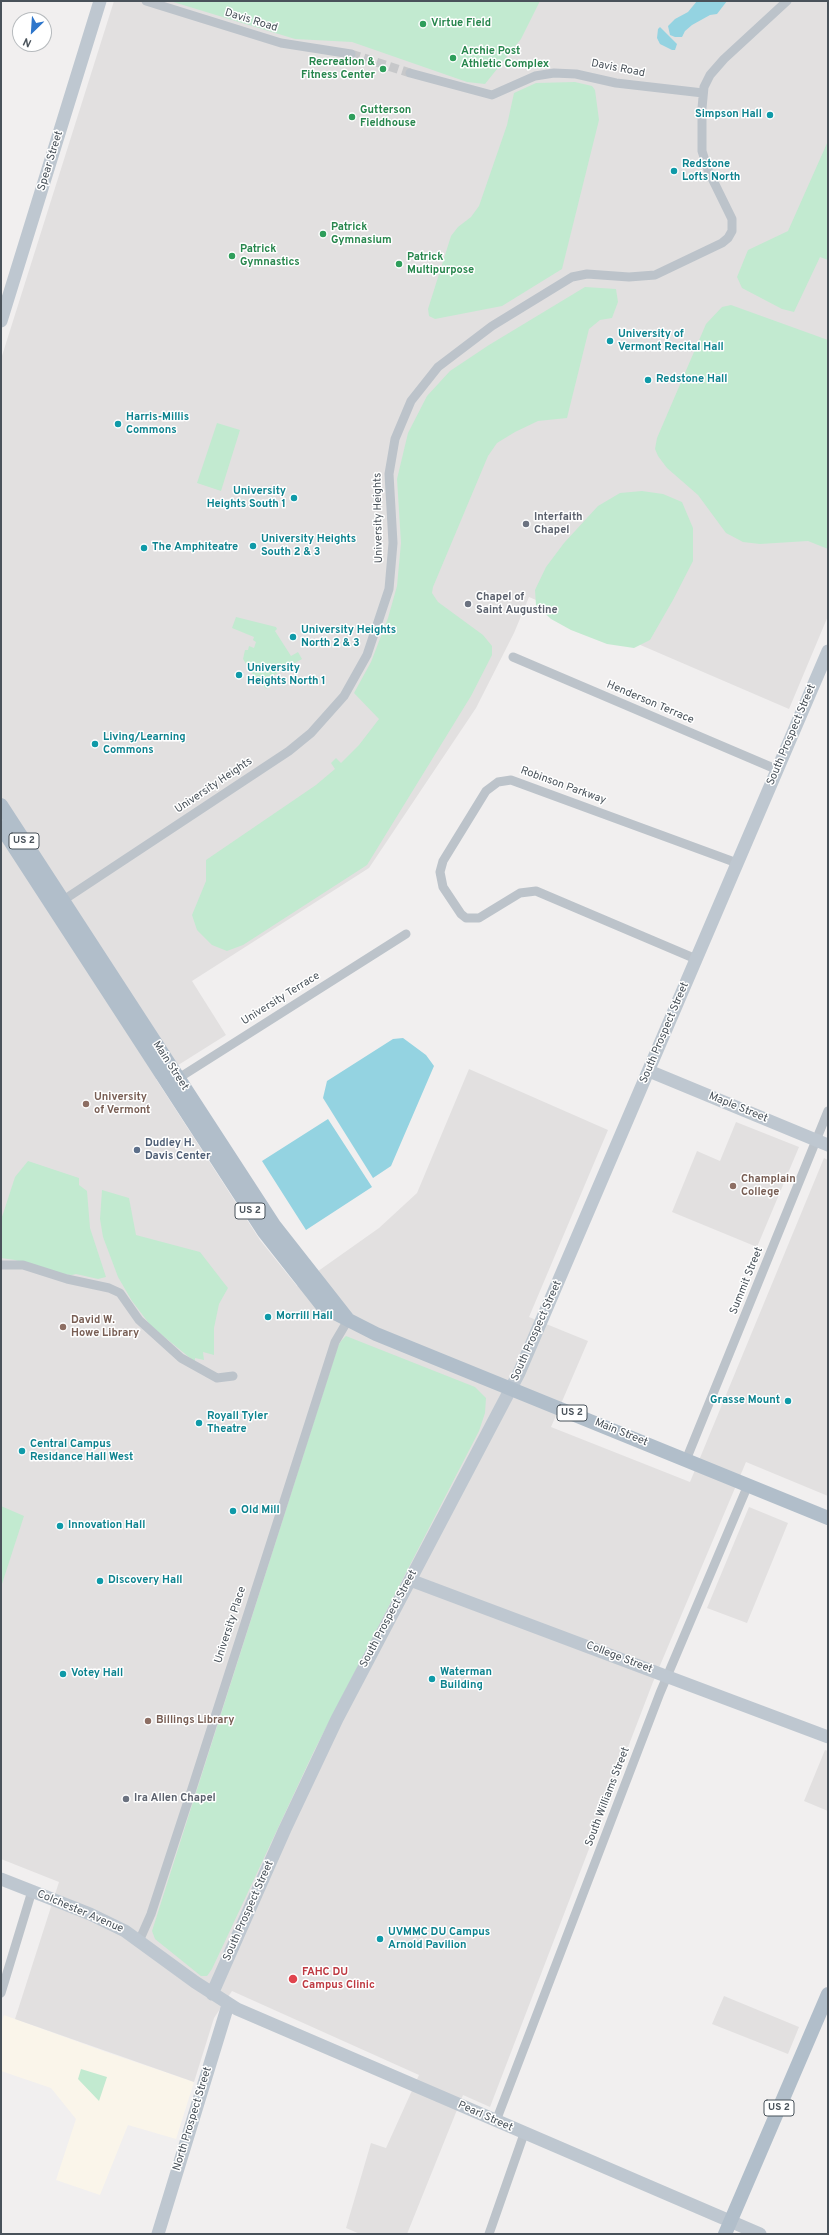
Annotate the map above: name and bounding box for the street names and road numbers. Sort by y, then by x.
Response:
street label: Davis Road [223,7,279,35]
street label: Davis Road [590,57,646,81]
street label: Spear Street [36,129,66,193]
street label: University Heights [372,473,386,563]
street label: Henderson Terrace [604,679,696,727]
street label: South Prospect Street [765,682,819,788]
street label: University Heights [173,755,255,817]
street label: Robinson Parkway [518,764,608,808]
road number: US 2 [9,833,39,849]
street label: University Terrace [239,970,323,1028]
street label: South Prospect Street [638,980,692,1086]
street label: Main Street [149,1039,191,1093]
street label: Maple Street [707,1090,769,1126]
road number: US 2 [235,1203,265,1219]
street label: Summit Street [727,1245,767,1317]
street label: South Prospect Street [509,1279,565,1383]
road number: US 2 [557,1405,587,1421]
street label: Main Street [592,1416,650,1450]
street label: South Prospect Street [358,1568,420,1670]
street label: University Place [212,1585,250,1665]
street label: College Street [584,1639,654,1677]
street label: South Williams Street [583,1745,633,1849]
street label: South Prospect Street [221,1859,277,1963]
street label: Colchester Avenue [35,1888,125,1936]
street label: North Prospect Street [171,2065,215,2173]
street label: Pearl Street [455,2099,515,2135]
road number: US 2 [764,2100,794,2116]

